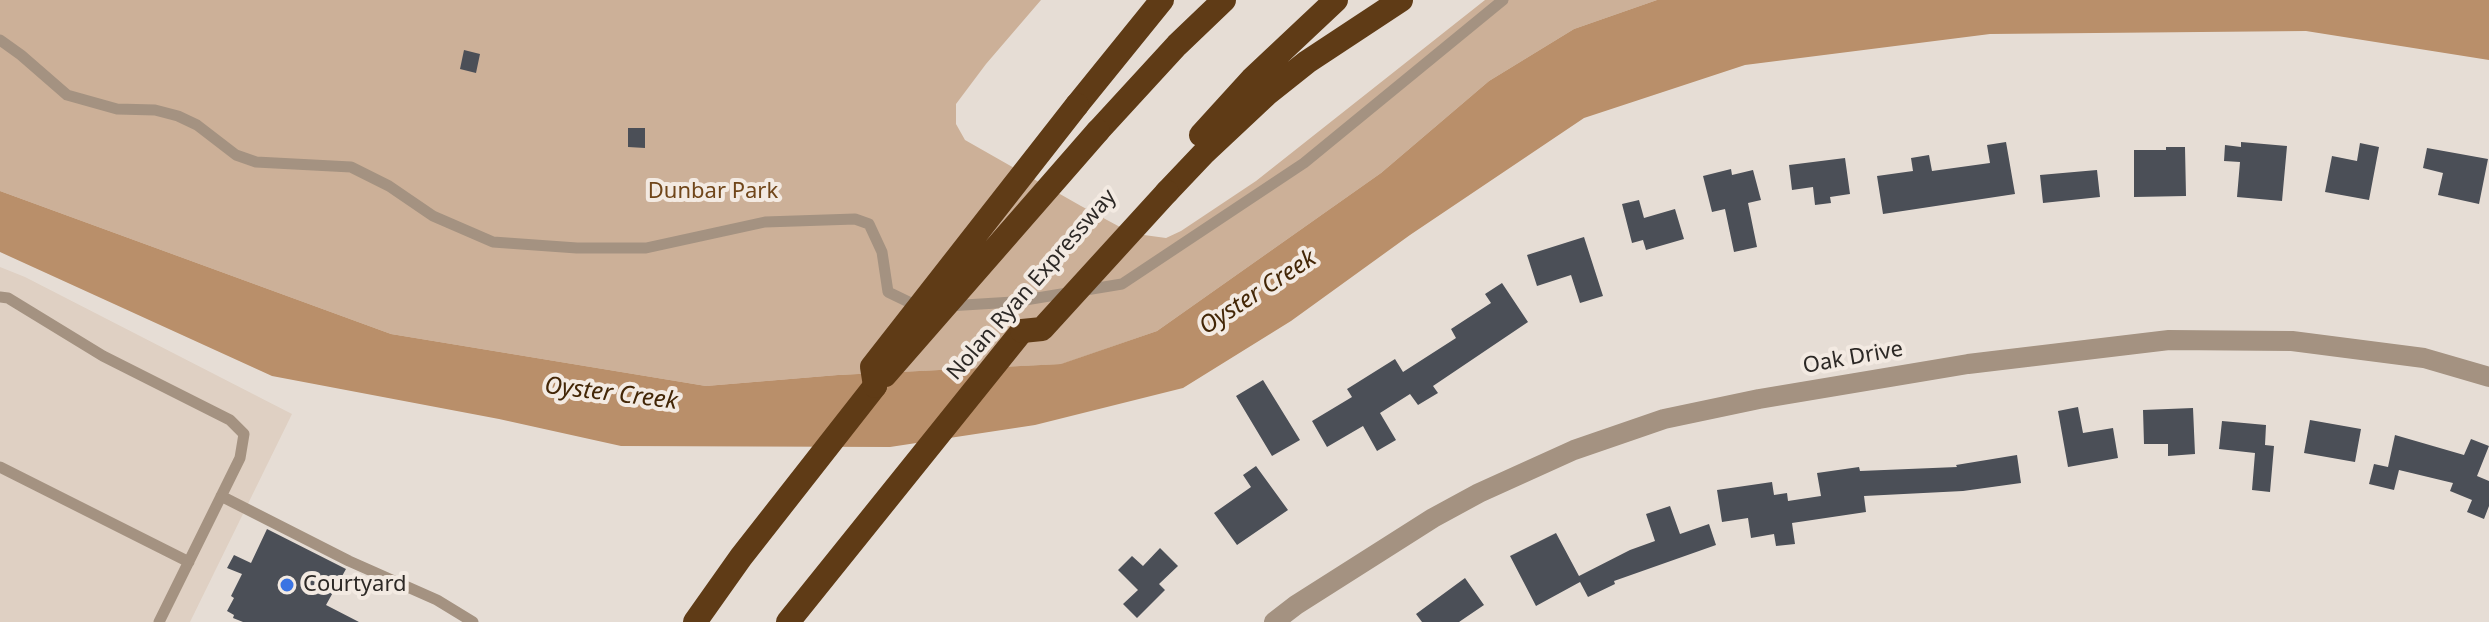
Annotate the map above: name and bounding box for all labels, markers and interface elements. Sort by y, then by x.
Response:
park label: Dunbar Park [648,179,778,205]
street label: Nolan Ryan Expressway [942,184,1122,386]
water label: Oyster Creek [1194,245,1322,341]
street label: Oak Drive [1801,336,1905,380]
water label: Oyster Creek [543,372,679,416]
place label: Courtyard [303,572,407,598]
marker: Courtyard [278,576,296,594]

